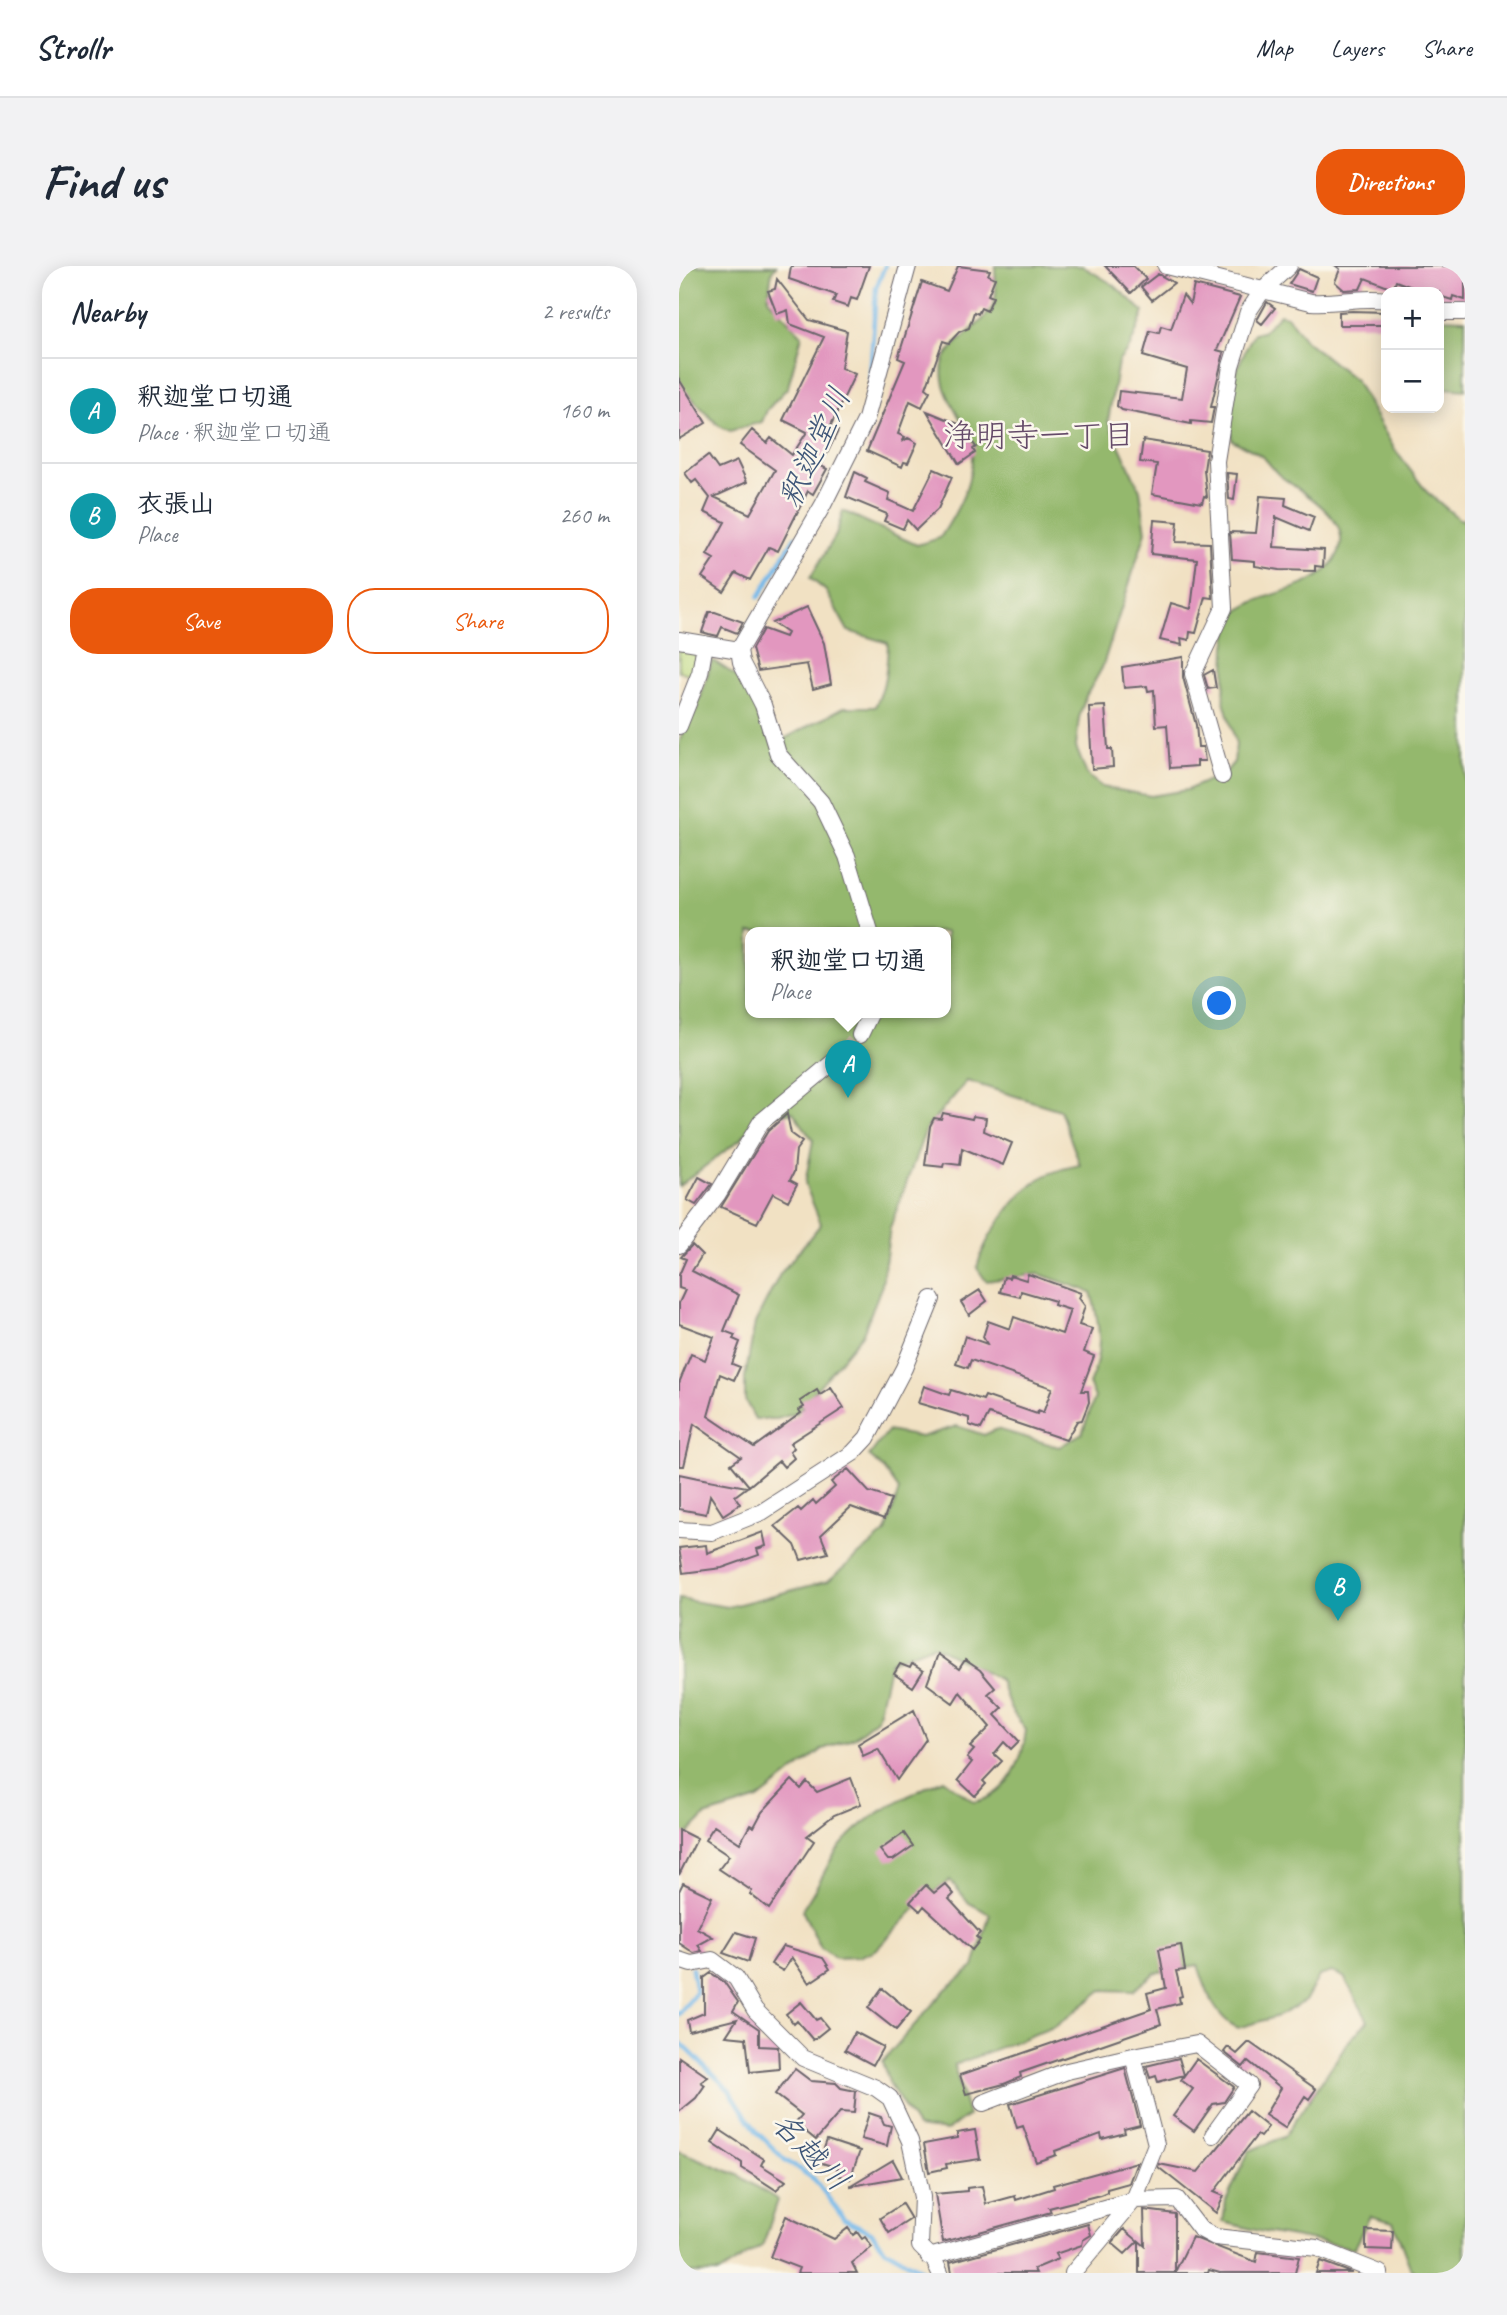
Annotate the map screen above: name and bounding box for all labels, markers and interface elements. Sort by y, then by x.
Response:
text: Strollr [35,27,110,69]
text: Map [1256,33,1293,63]
text: Layers [1331,33,1384,63]
text: Share [1422,33,1472,63]
button: Directions [1316,149,1465,215]
text: Find us [42,151,164,213]
map controls [1381,287,1444,413]
button: + [1381,287,1444,350]
text: Nearby [70,293,146,331]
text: 2 results [542,297,609,326]
button: − [1381,350,1444,413]
text: 釈迦堂口切通 [137,380,293,413]
water label: 釈迦堂川 [769,381,860,514]
text: A [87,396,99,425]
text: 160 m [560,396,609,425]
district label: 浄明寺一丁目 [943,415,1135,456]
text: Place · 釈迦堂口切通 [137,418,331,447]
text: 衣張山 [137,487,215,520]
text: B [87,501,99,530]
text: 260 m [560,501,609,530]
text: Place [137,520,177,549]
button: Save [70,588,333,654]
button: Share [347,588,609,654]
popup [745,927,951,1018]
text: 釈迦堂口切通 [770,944,926,977]
text: Place [770,977,810,1006]
your location [1202,986,1236,1020]
pin: A [825,1040,871,1098]
pin: B [1315,1563,1361,1621]
water label: 名越川 [763,2103,859,2200]

